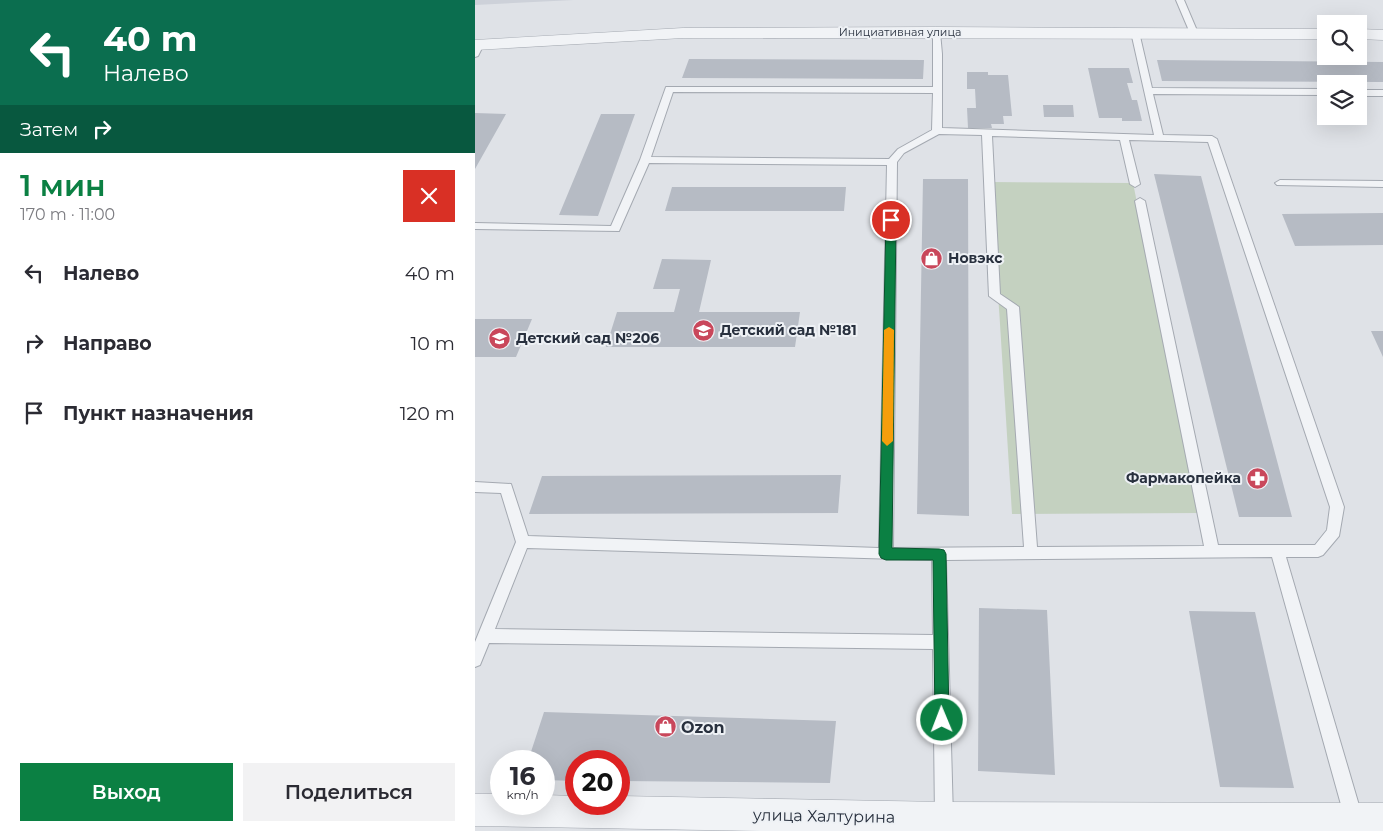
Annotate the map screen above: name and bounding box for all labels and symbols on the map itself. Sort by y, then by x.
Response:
street label: Инициативная улица [839,25,961,39]
pin [870,199,912,241]
shop icon: Новэкс [920,246,944,270]
place label: Новэкс [948,249,1003,267]
school or university icon: Детский сад №181 [692,318,716,342]
place label: Детский сад №181 [720,321,857,339]
school or university icon: Детский сад №206 [488,326,512,350]
place label: Детский сад №206 [516,329,659,347]
pharmacy icon: Фармакопейка [1245,466,1269,490]
place label: Фармакопейка [1126,469,1241,487]
position arrow [915,693,967,745]
shop icon: Ozon [653,715,677,739]
place label: Ozon [681,718,725,737]
speed limit sign: 20 [565,750,630,815]
street label: улица Халтурина [752,805,895,827]

